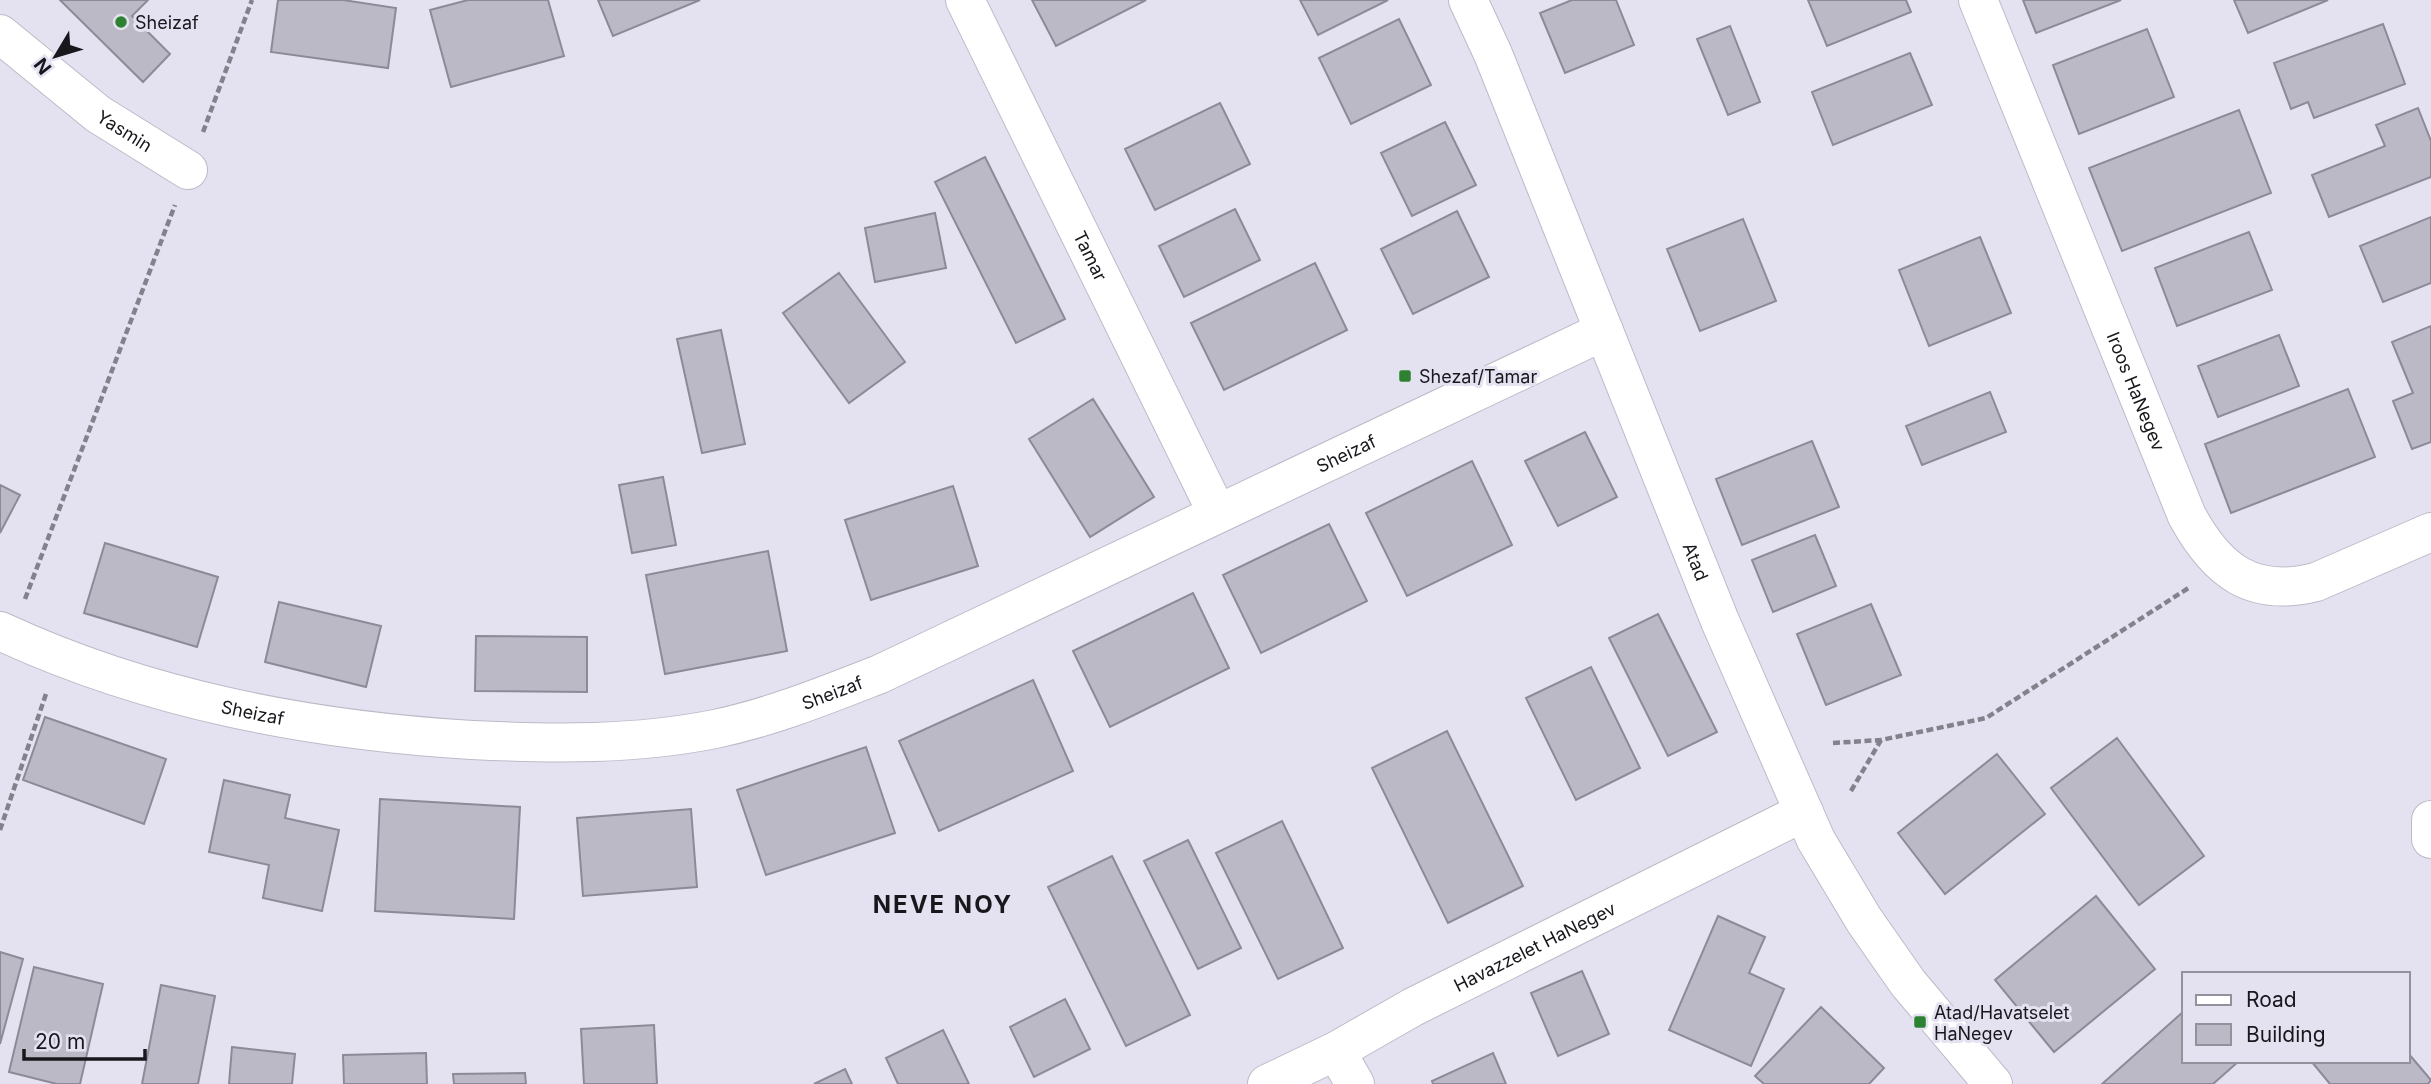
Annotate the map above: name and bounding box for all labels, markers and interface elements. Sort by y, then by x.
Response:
place label: Sheizaf [135,12,199,33]
marker: Sheizaf [113,14,129,30]
north arrow [21,21,91,91]
text: N [29,53,57,79]
street label: Yasmin [93,106,156,156]
street label: Tamar [1070,227,1112,284]
street label: Iroos HaNegev [2103,329,2170,454]
place label: Shezaf/Tamar [1419,366,1537,387]
marker: Shezaf/Tamar [1397,368,1413,384]
street label: Sheizaf [1313,430,1380,476]
street label: Atad [1679,539,1713,583]
street label: Sheizaf [799,671,866,713]
street label: Sheizaf [219,695,286,729]
district label: NEVE NOY [873,890,1013,919]
street label: Havazzelet HaNegev [1450,897,1619,996]
legend [2182,972,2410,1063]
text: Road [2246,987,2297,1012]
place label: Atad/Havatselet HaNegev [1934,1002,2070,1044]
marker: Atad/Havatselet HaNegev [1912,1014,1928,1030]
scale bar [24,1018,145,1062]
text: Building [2246,1022,2326,1047]
text: 20 m [35,1029,85,1054]

